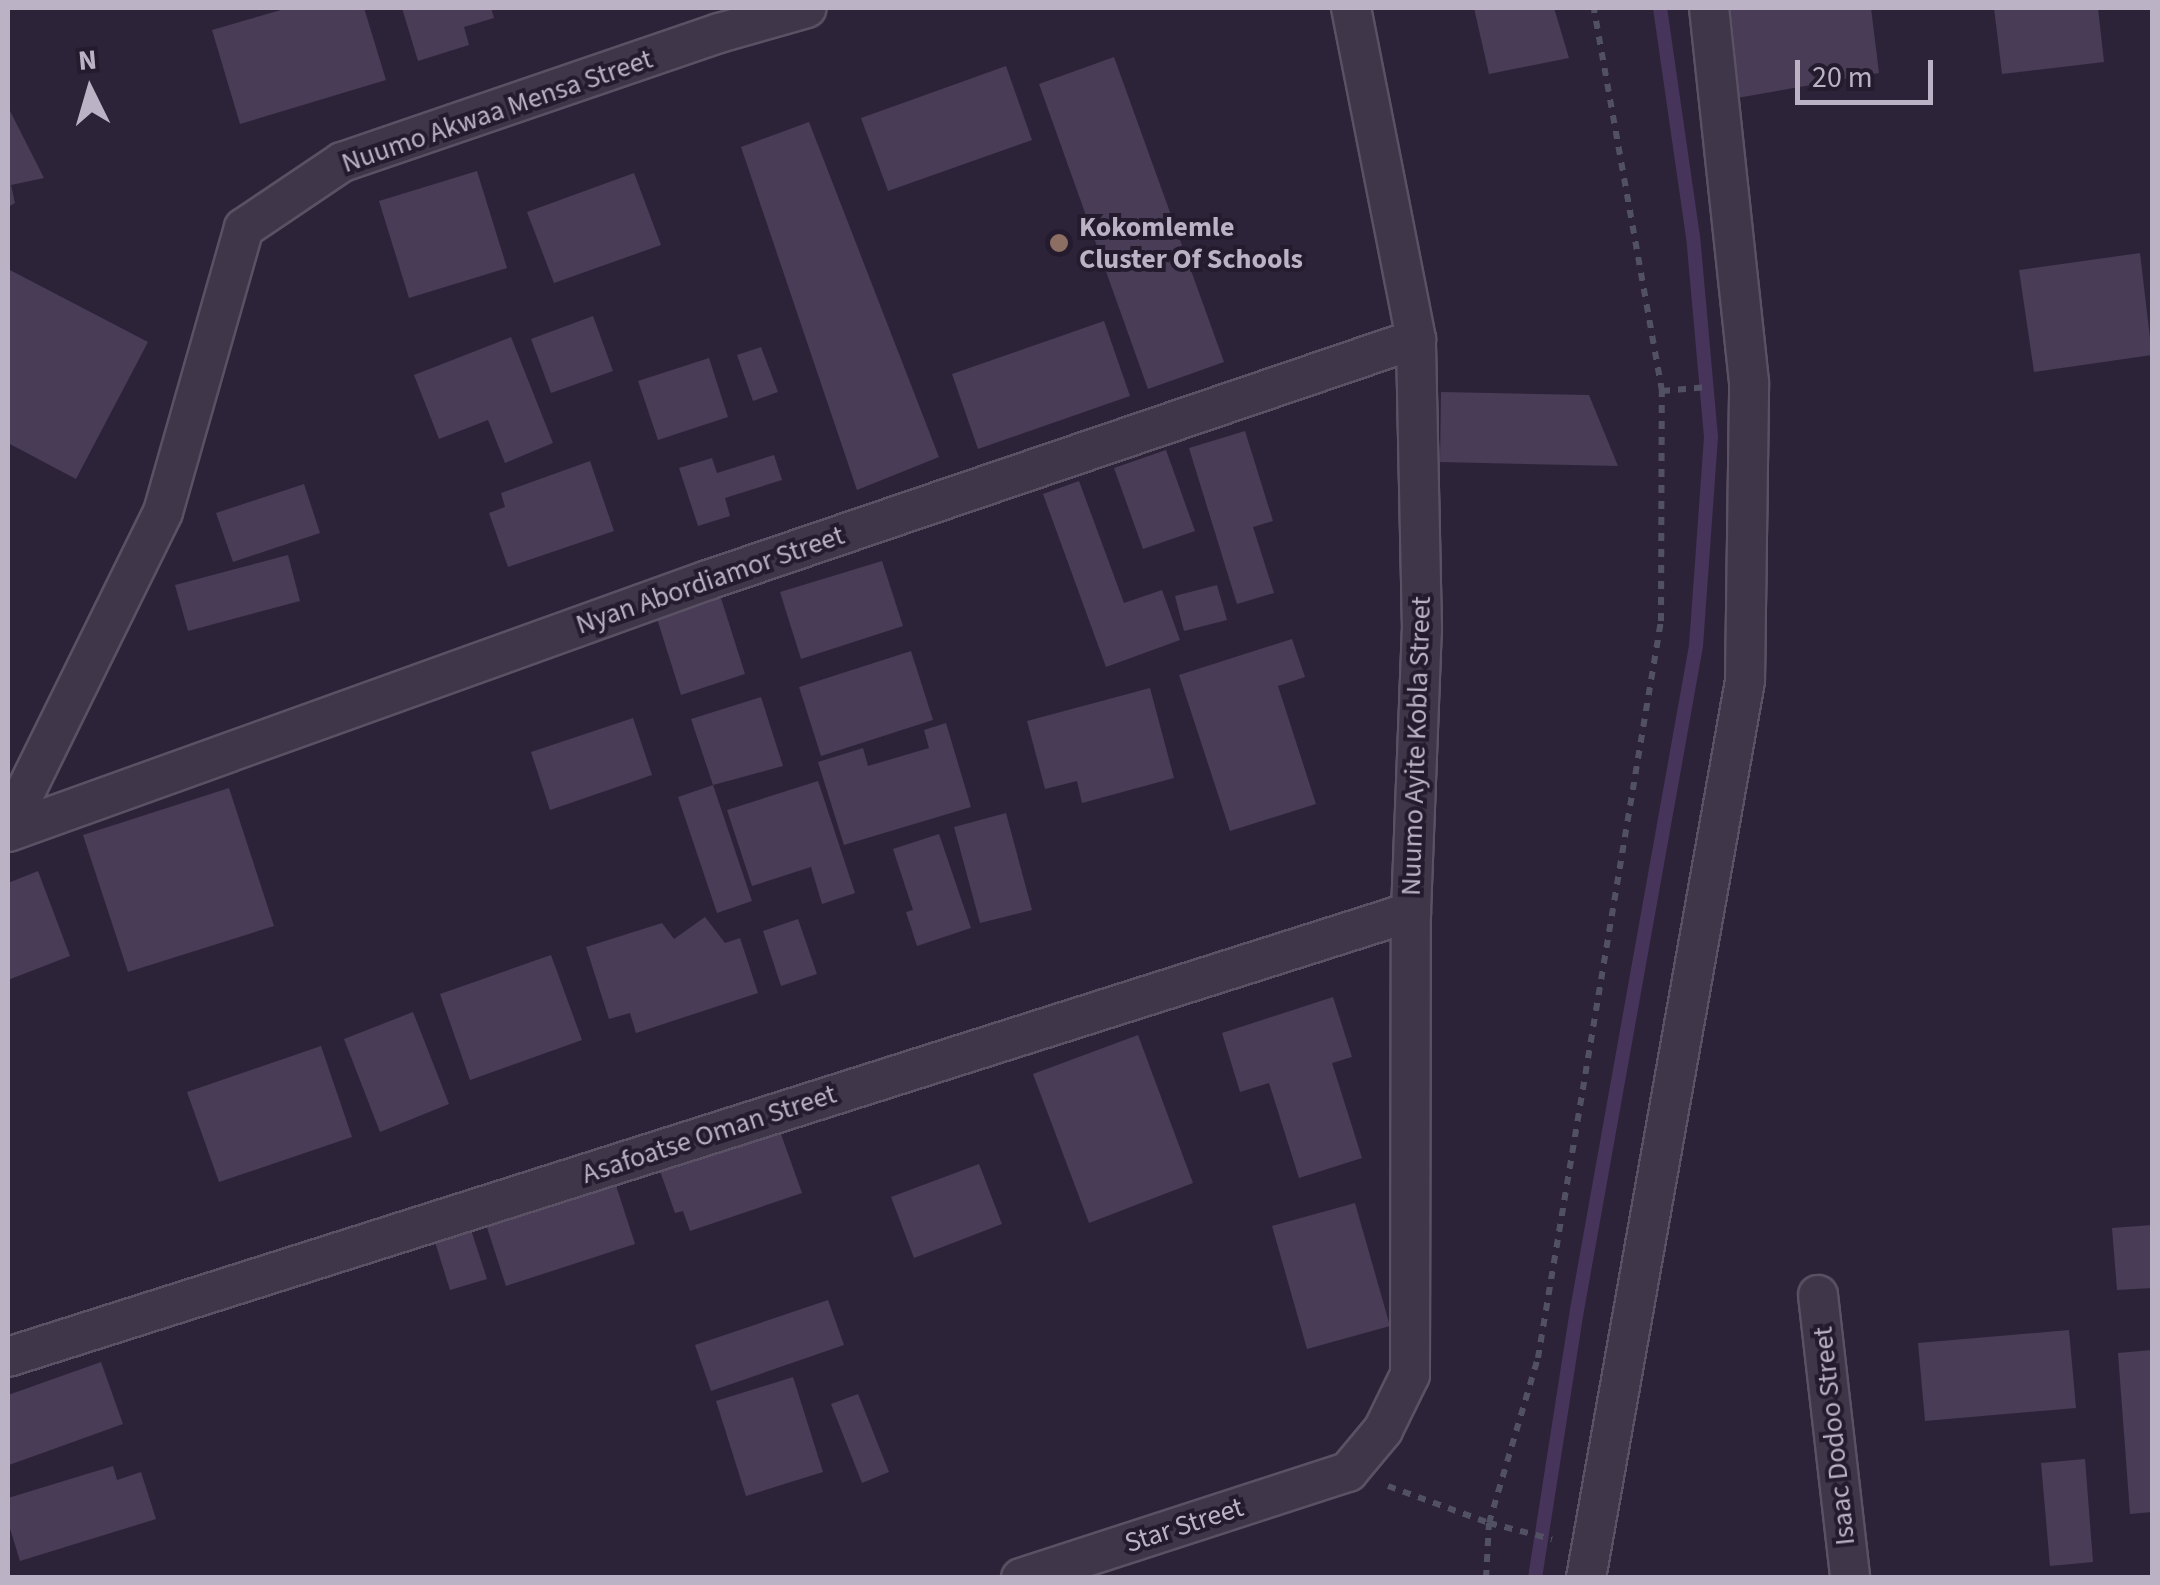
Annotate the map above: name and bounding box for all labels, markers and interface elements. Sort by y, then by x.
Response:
text: N [76,39,98,81]
north arrow [40,40,140,140]
scale bar [1800,40,1938,102]
street label: Nuumo Akwaa Mensa Street [337,42,657,180]
text: 20 m [1812,56,1873,99]
place label: Kokomlemle Cluster Of Schools [1079,210,1303,276]
marker: Kokomlemle Cluster Of Schools [1048,232,1070,254]
street label: Nyan Abordiamor Street [572,518,848,642]
street label: Nuumo Ayite Kobla Street [1394,596,1438,896]
street label: Asafoatse Oman Street [578,1077,840,1191]
street label: Isaac Dodoo Street [1806,1325,1862,1547]
street label: Star Street [1120,1490,1248,1560]

